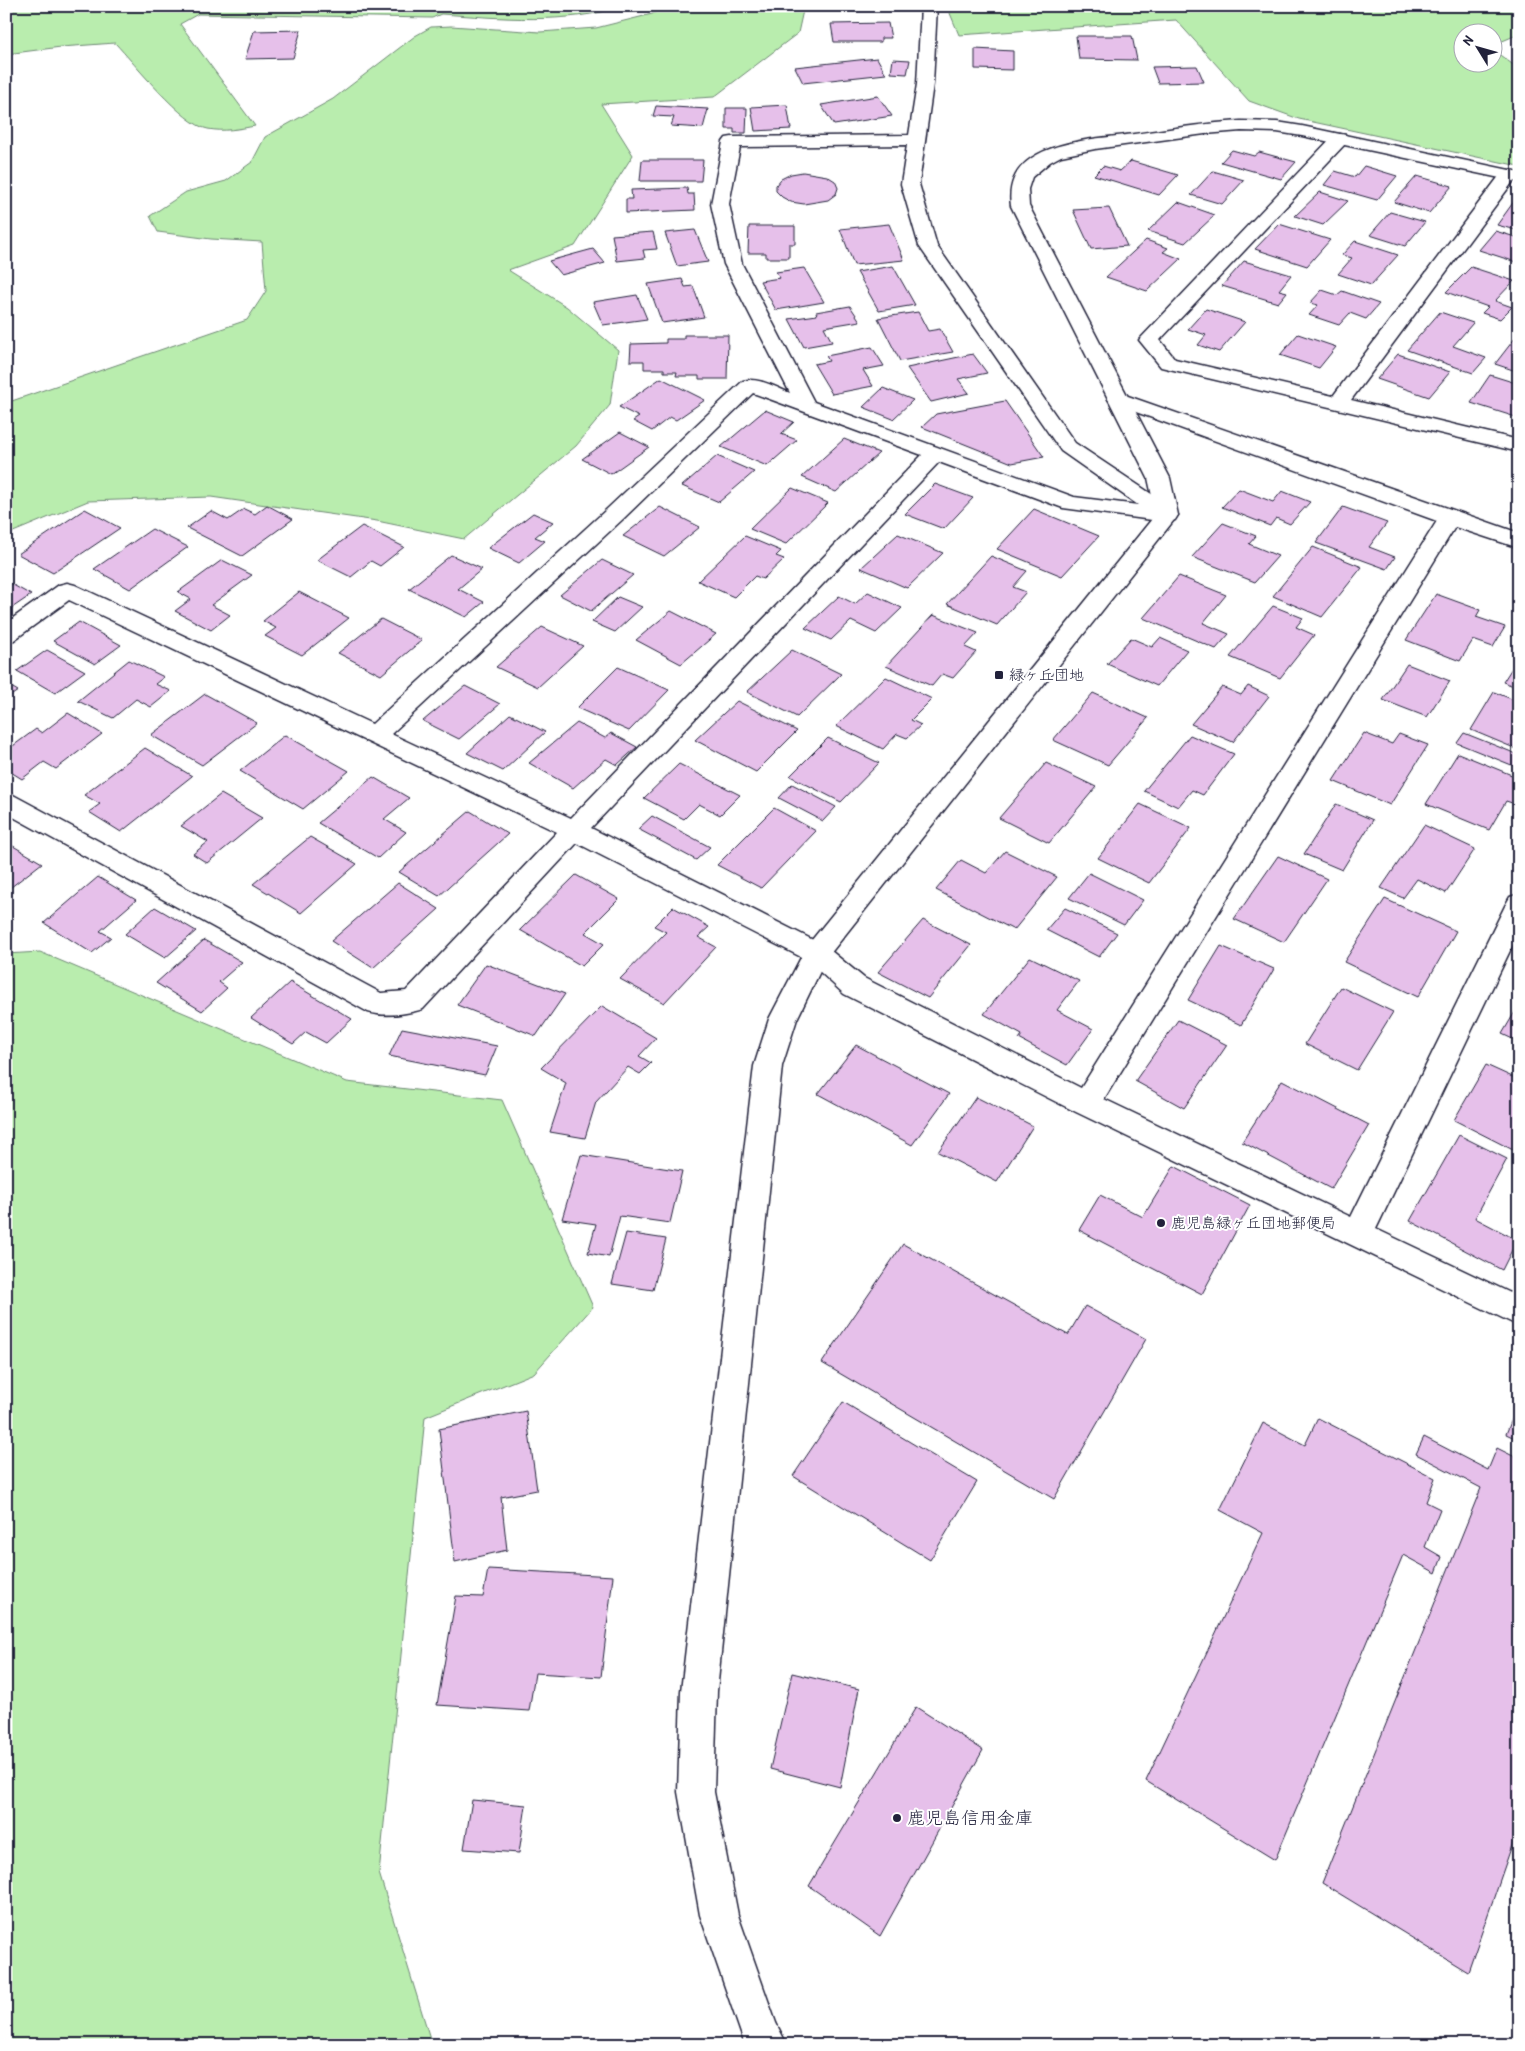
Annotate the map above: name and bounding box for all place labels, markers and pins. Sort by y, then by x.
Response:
place label: 緑ヶ丘団地 [1009,664,1084,685]
marker: 緑ヶ丘団地 [993,669,1005,681]
place label: 鹿児島緑ヶ丘団地郵便局 [1171,1212,1336,1233]
marker: 鹿児島緑ヶ丘団地郵便局 [1155,1217,1167,1229]
place label: 鹿児島信用金庫 [907,1805,1033,1830]
marker: 鹿児島信用金庫 [891,1812,903,1824]

